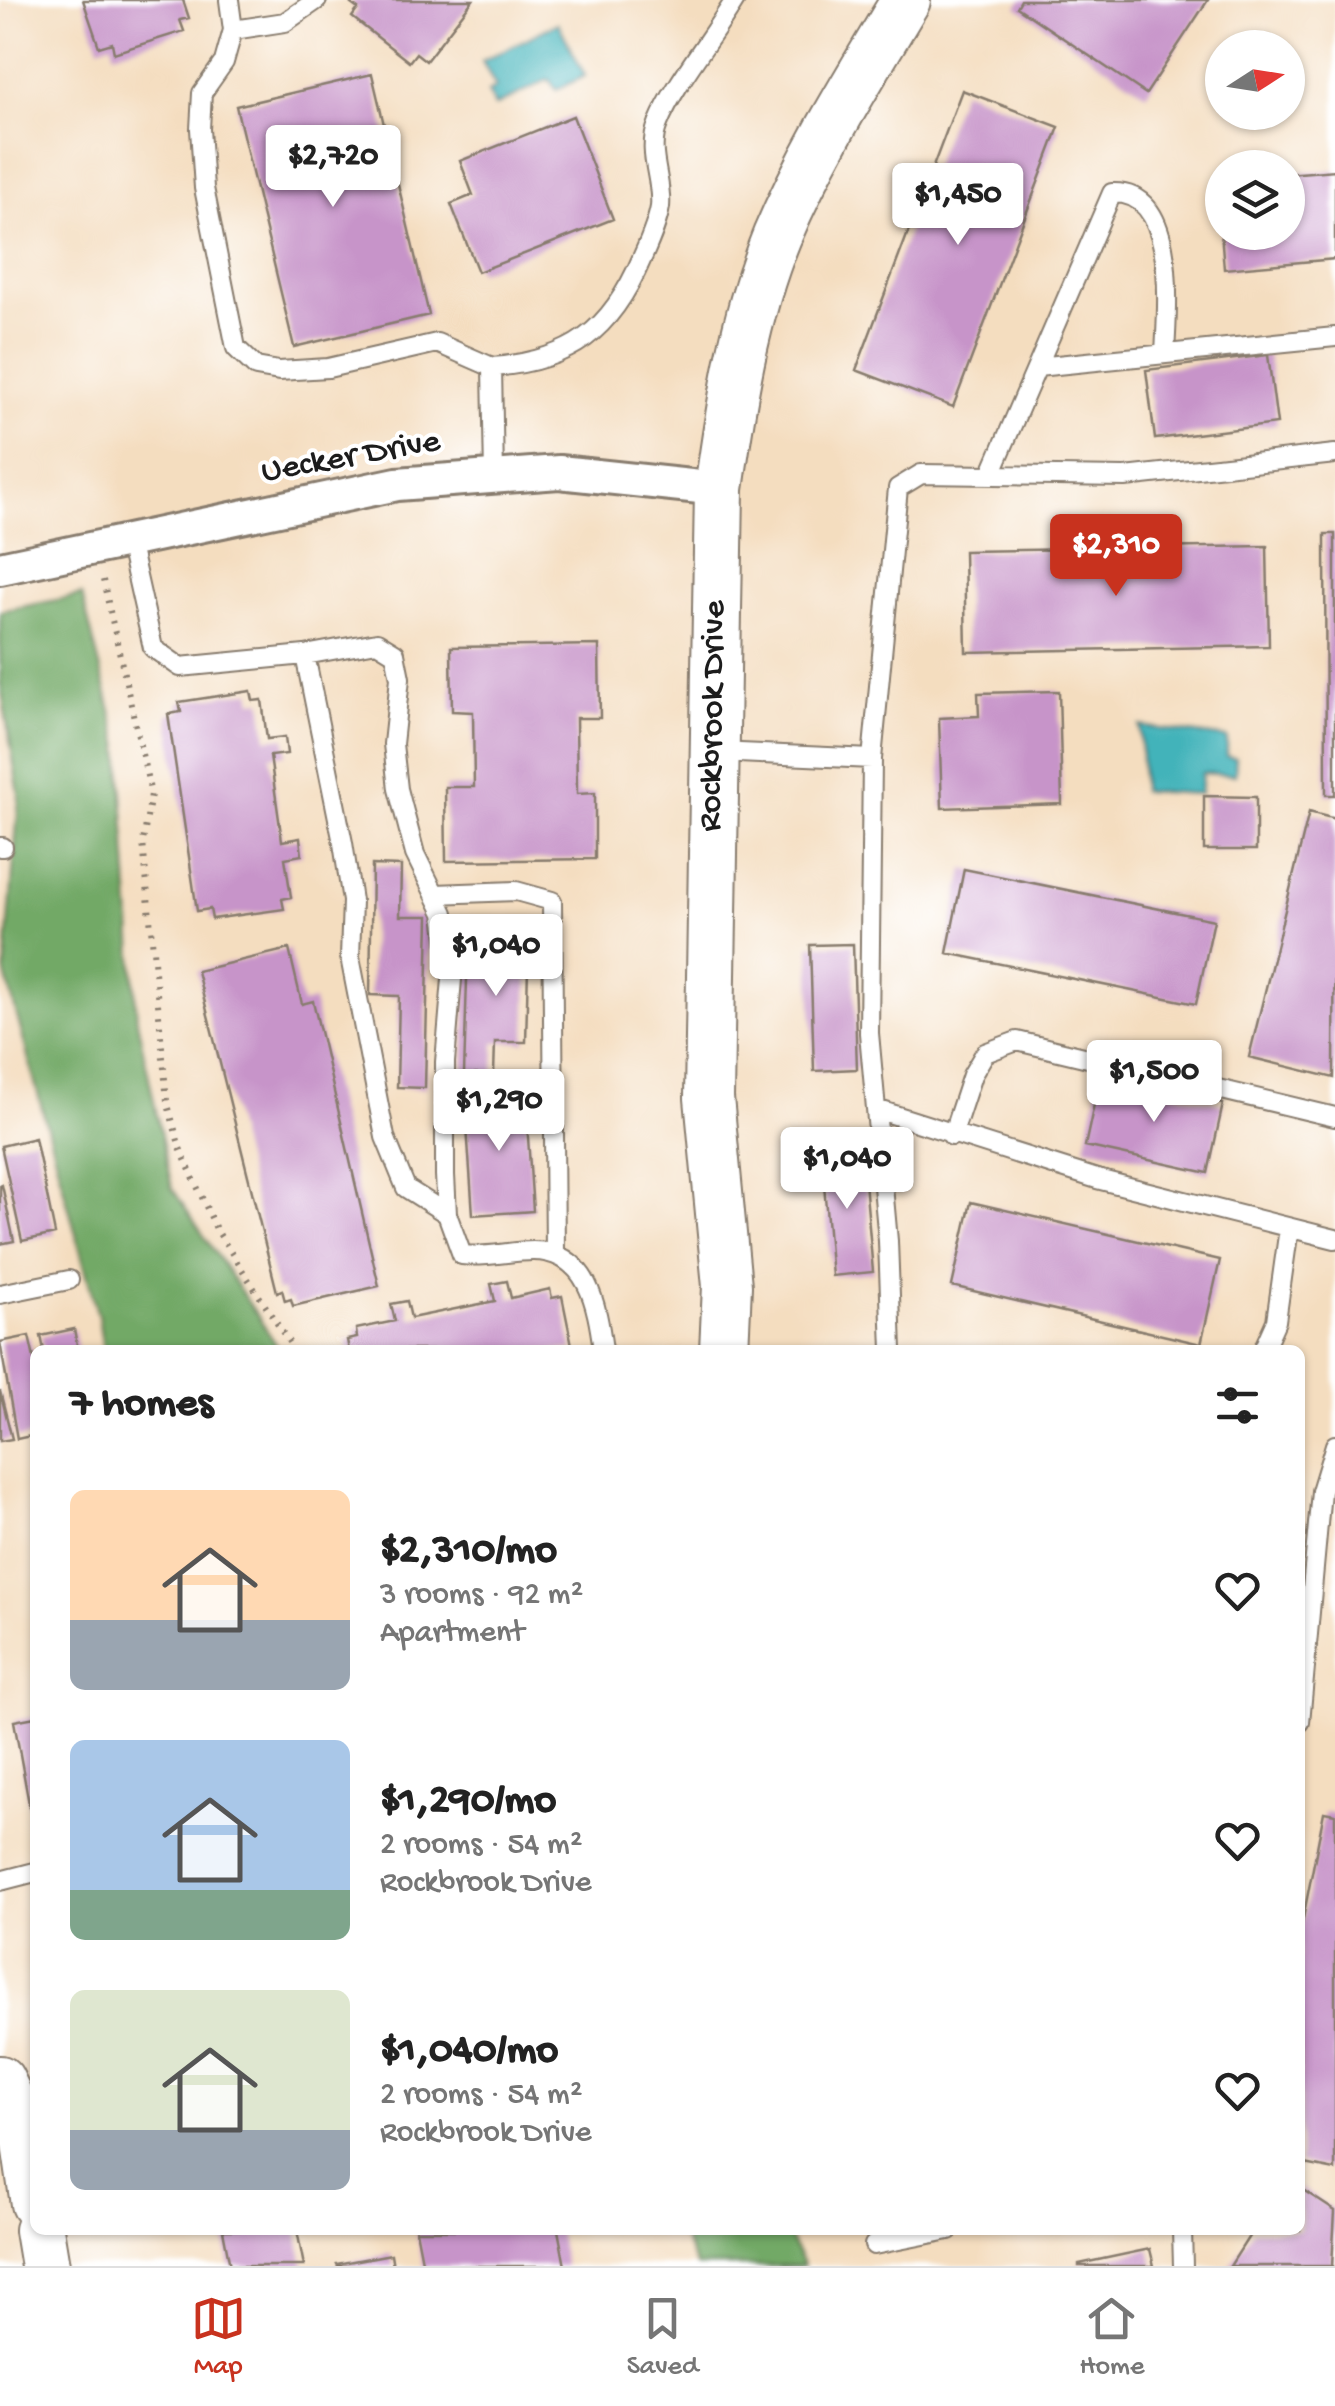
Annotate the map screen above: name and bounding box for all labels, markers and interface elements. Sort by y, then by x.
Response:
north arrow [1205,30,1305,130]
map controls [1205,30,1305,250]
pin: $2,720 [252,125,414,210]
text: $2,720 [288,138,378,176]
button: layers [1205,150,1305,250]
pin: $1,450 [877,163,1039,248]
text: $1,450 [914,176,1002,214]
street label: Uecker Drive [258,422,445,494]
pin: $2,310 [1035,514,1197,599]
text: $2,310 [1072,527,1160,565]
street label: Rockbrook Drive [691,599,737,832]
pin: $1,040 [415,914,577,999]
text: $1,040 [452,927,540,965]
pin: $1,500 [1073,1040,1235,1125]
text: $1,500 [1109,1053,1199,1091]
pin: $1,290 [418,1069,580,1154]
text: $1,290 [455,1082,543,1120]
pin: $1,040 [766,1127,928,1212]
text: $1,040 [803,1140,891,1178]
icon: filters [1210,1378,1265,1433]
text: 7 homes [70,1381,213,1430]
text: $2,310/mo [380,1528,557,1577]
icon: home [150,1530,270,1650]
icon: heart [1210,1563,1265,1618]
text: 3 rooms · 92 m² [380,1577,583,1615]
text: Apartment [380,1615,524,1653]
text: $1,290/mo [380,1778,556,1827]
icon: home [150,1780,270,1900]
icon: heart [1210,1813,1265,1868]
text: 2 rooms · 54 m² [380,1827,582,1865]
text: Rockbrook Drive [380,1865,592,1903]
text: $1,040/mo [380,2028,558,2077]
icon: home [150,2030,270,2150]
icon: heart [1210,2063,1265,2118]
text: 2 rooms · 54 m² [380,2077,582,2115]
text: Rockbrook Drive [380,2115,592,2153]
tab: Map [191,2291,246,2384]
tab: Saved [627,2291,698,2384]
tab: Home [1080,2291,1144,2384]

